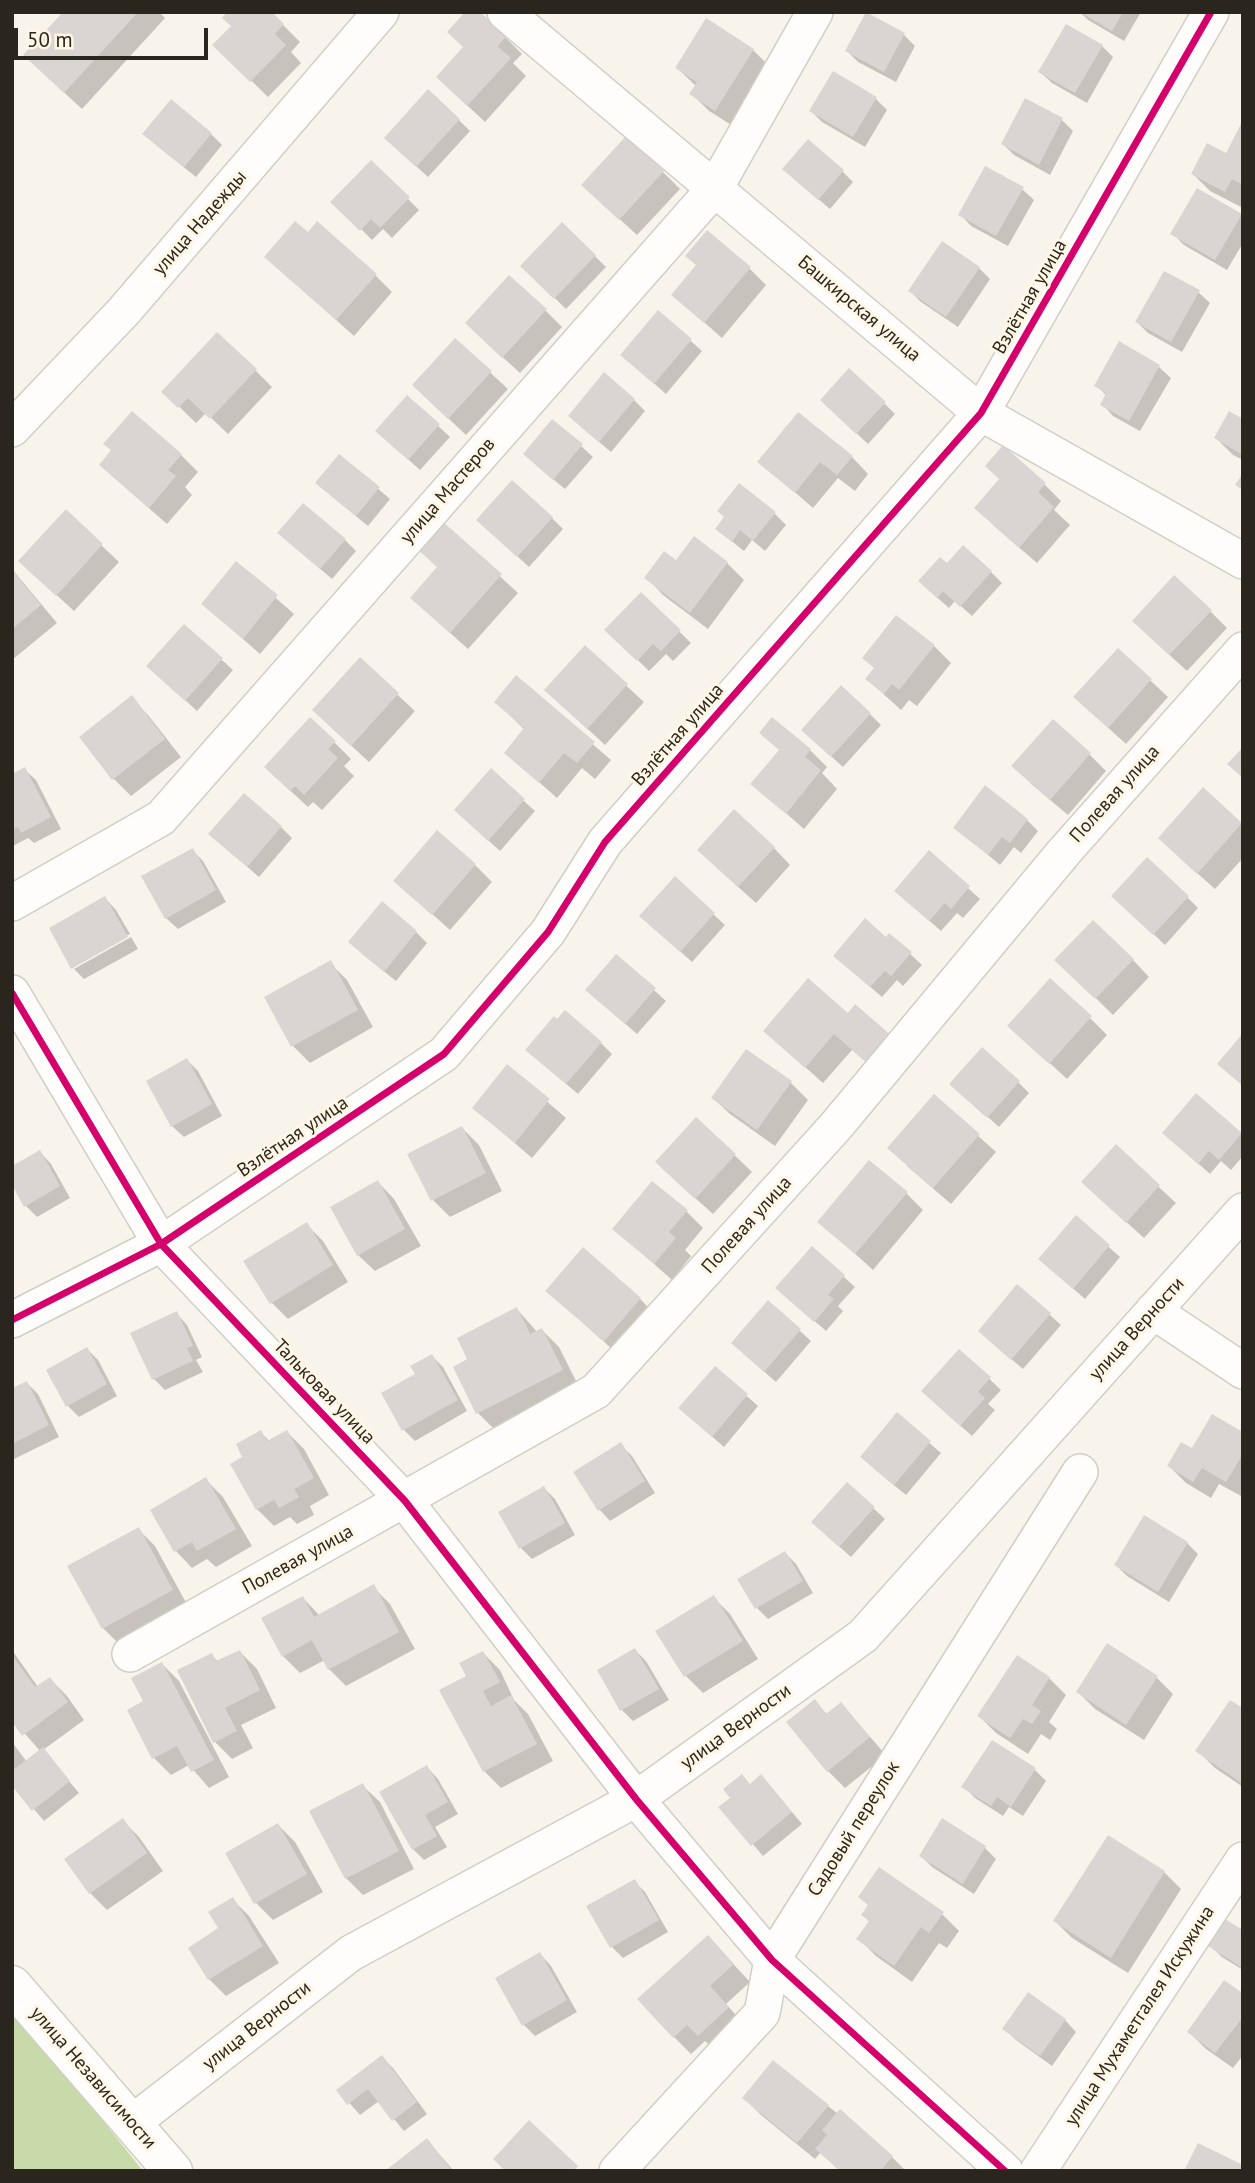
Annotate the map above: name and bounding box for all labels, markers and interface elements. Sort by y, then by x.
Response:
scale bar [18,14,212,58]
text: 50 m [27,26,73,53]
street label: улица Надежды [148,166,252,280]
street label: Взлётная улица [988,236,1072,358]
street label: Башкирская улица [793,251,925,367]
street label: улица Мастеров [396,433,500,549]
street label: Взлётная улица [627,679,729,791]
street label: Полевая улица [1065,741,1165,847]
street label: Взлётная улица [233,1092,353,1182]
street label: Полевая улица [697,1172,797,1278]
street label: улица Верности [1085,1273,1189,1385]
street label: Тальковая улица [268,1335,380,1449]
street label: Полевая улица [239,1520,357,1600]
street label: улица Верности [676,1679,796,1775]
street label: Садовый переулок [803,1757,905,1901]
street label: улица Мухаметгалея Искужина [1060,1902,1220,2130]
street label: улица Верности [198,1977,316,2075]
street label: улица Независимости [25,2002,161,2154]

